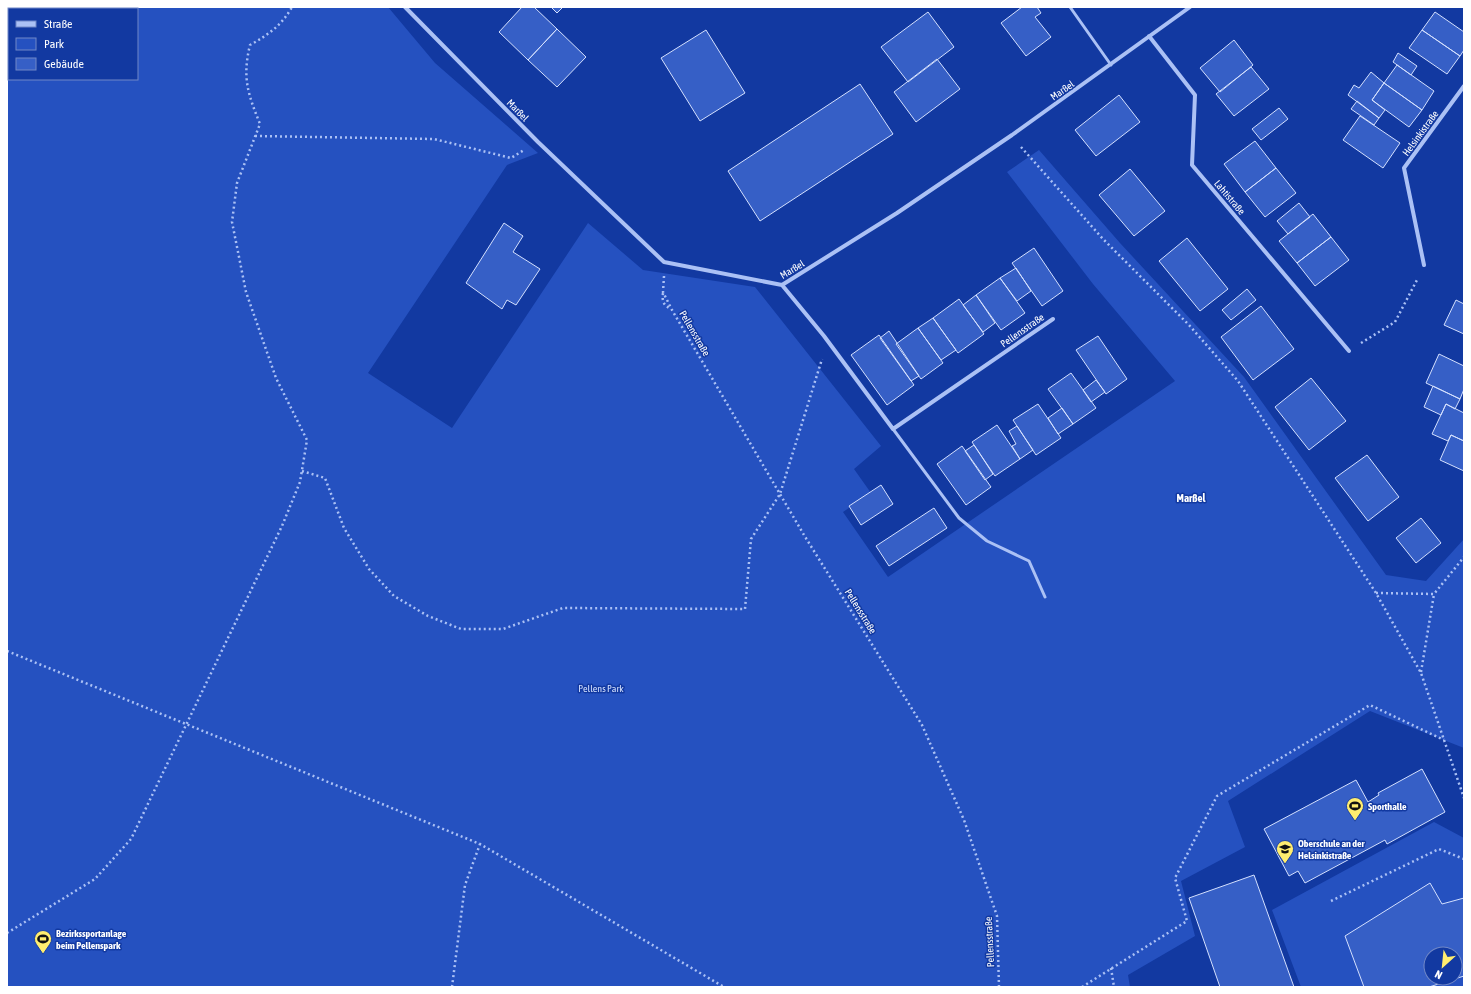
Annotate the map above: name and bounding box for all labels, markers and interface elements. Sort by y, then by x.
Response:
legend [8,8,138,80]
text: Straße [44,17,72,31]
text: Park [44,37,65,51]
text: Gebäude [44,57,84,71]
street label: Marßel [1048,78,1076,102]
street label: Marßel [504,97,531,124]
street label: Helsinkistraße [1400,108,1441,158]
street label: Lahtistraße [1212,178,1247,217]
street label: Marßel [778,258,807,281]
street label: Pellensstraße [677,309,712,358]
street label: Pellensstraße [998,311,1047,349]
district label: Marßel [1177,492,1206,504]
street label: Pellensstraße [843,587,879,636]
park label: Pellens Park [578,683,624,694]
sports icon: Sporthalle [1345,796,1365,821]
place label: Sporthalle [1368,801,1407,812]
place label: Oberschule an der Helsinkistraße [1298,838,1366,861]
school or university icon: Oberschule an der Helsinkistraße [1275,839,1295,864]
street label: Pellensstraße [983,916,996,967]
place label: Bezirkssportanlage beim Pellenspark [56,928,127,951]
sports icon: Bezirkssportanlage beim Pellenspark [33,929,53,954]
north arrow [1423,946,1463,986]
text: N [1433,968,1444,982]

